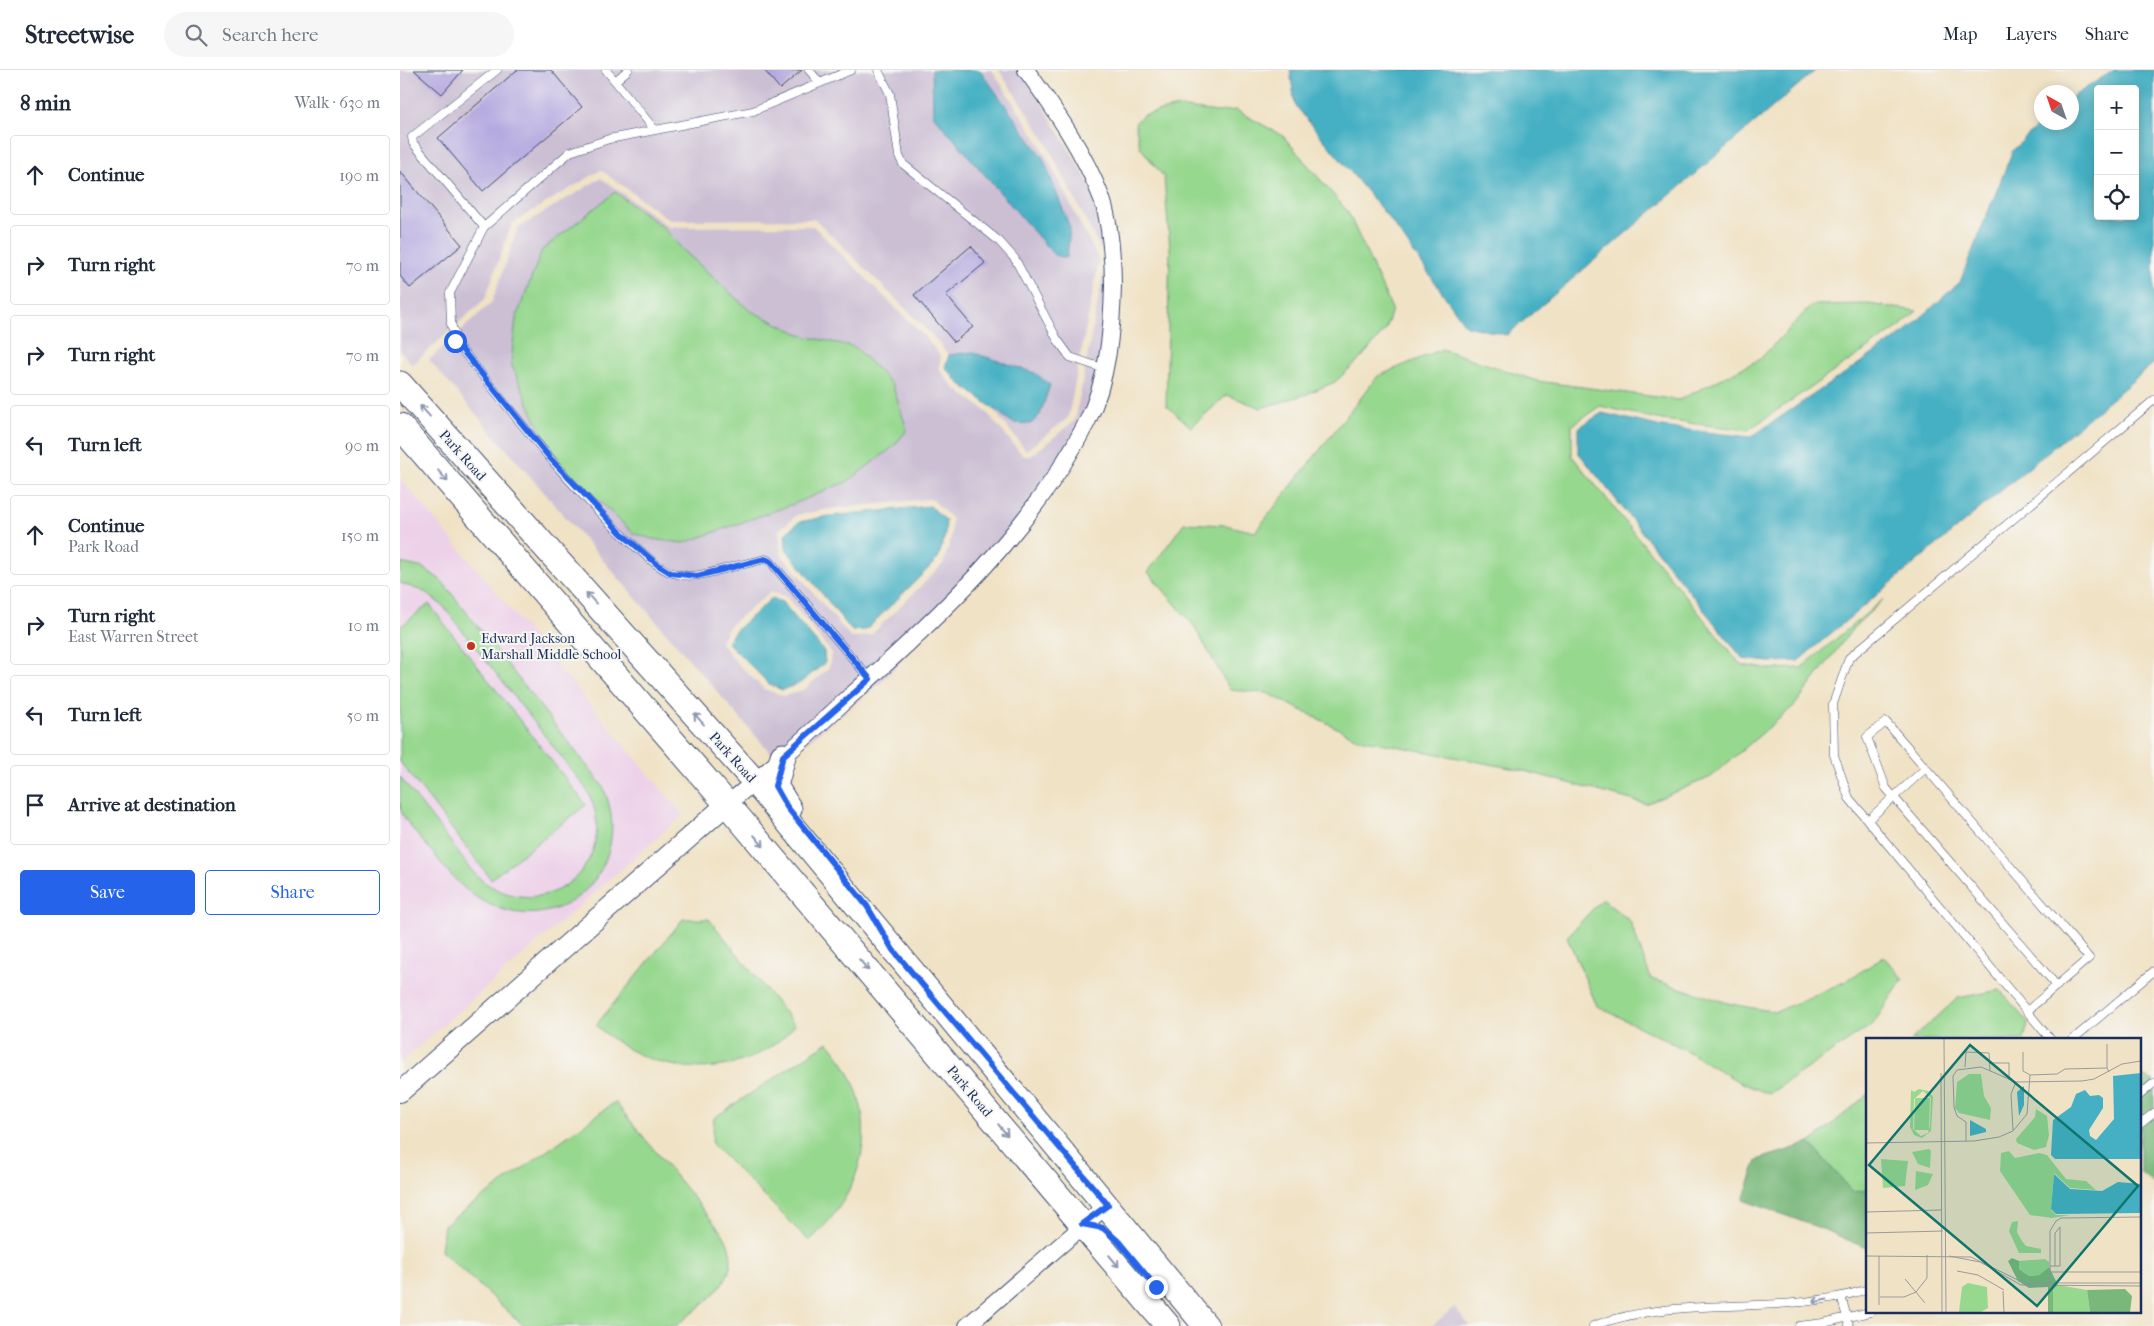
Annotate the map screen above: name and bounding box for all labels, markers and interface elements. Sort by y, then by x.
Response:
search box [164,12,514,57]
text: Streetwise [25,21,134,49]
icon: search [182,21,210,49]
text: Search here [222,24,318,46]
text: Map [1943,24,1977,45]
text: Layers [2005,24,2057,45]
text: Share [2085,24,2129,45]
north arrow [2034,85,2079,130]
map controls [2094,85,2139,220]
button: + [2094,85,2139,130]
text: 8 min [20,91,71,115]
text: Walk · 630 m [294,93,380,112]
button: − [2094,130,2139,175]
icon: ahead [21,161,49,189]
text: Continue [68,164,144,186]
text: 190 m [339,166,379,185]
button: locate [2094,175,2139,220]
icon: right [21,251,49,279]
text: Turn right [68,254,155,276]
text: 70 m [346,256,379,275]
route start [444,330,467,353]
icon: right [21,341,49,369]
text: Turn right [68,344,155,366]
text: 70 m [346,346,379,365]
one-way arrow [419,405,430,418]
street label: Park Road [436,427,490,484]
icon: left [21,431,49,459]
text: Turn left [68,434,142,456]
text: 90 m [345,436,379,455]
one-way arrow [438,469,449,482]
text: Continue [68,515,144,537]
icon: ahead [21,521,49,549]
text: 150 m [341,526,379,545]
text: Park Road [68,537,139,556]
one-way arrow [586,592,597,605]
text: Turn right [68,605,155,627]
icon: right [21,611,49,639]
text: 10 m [348,616,379,635]
text: East Warren Street [68,627,199,646]
place label: Edward Jackson Marshall Middle School [481,630,621,663]
marker: Edward Jackson Marshall Middle School [465,640,477,652]
icon: left [21,701,49,729]
text: Turn left [68,704,142,726]
text: 50 m [347,706,379,725]
one-way arrow [693,713,705,726]
street label: Park Road [706,729,760,786]
icon: arrive [21,791,49,819]
text: Arrive at destination [68,794,236,816]
one-way arrow [753,835,765,848]
button: Save [20,870,195,915]
button: Share [205,870,380,915]
one-way arrow [858,959,869,972]
inset map [1866,1038,2142,1314]
street label: Park Road [943,1062,996,1121]
one-way arrow [997,1123,1008,1136]
one-way arrow [1108,1255,1119,1268]
route end [1145,1276,1168,1299]
one-way arrow [1813,1296,1829,1306]

